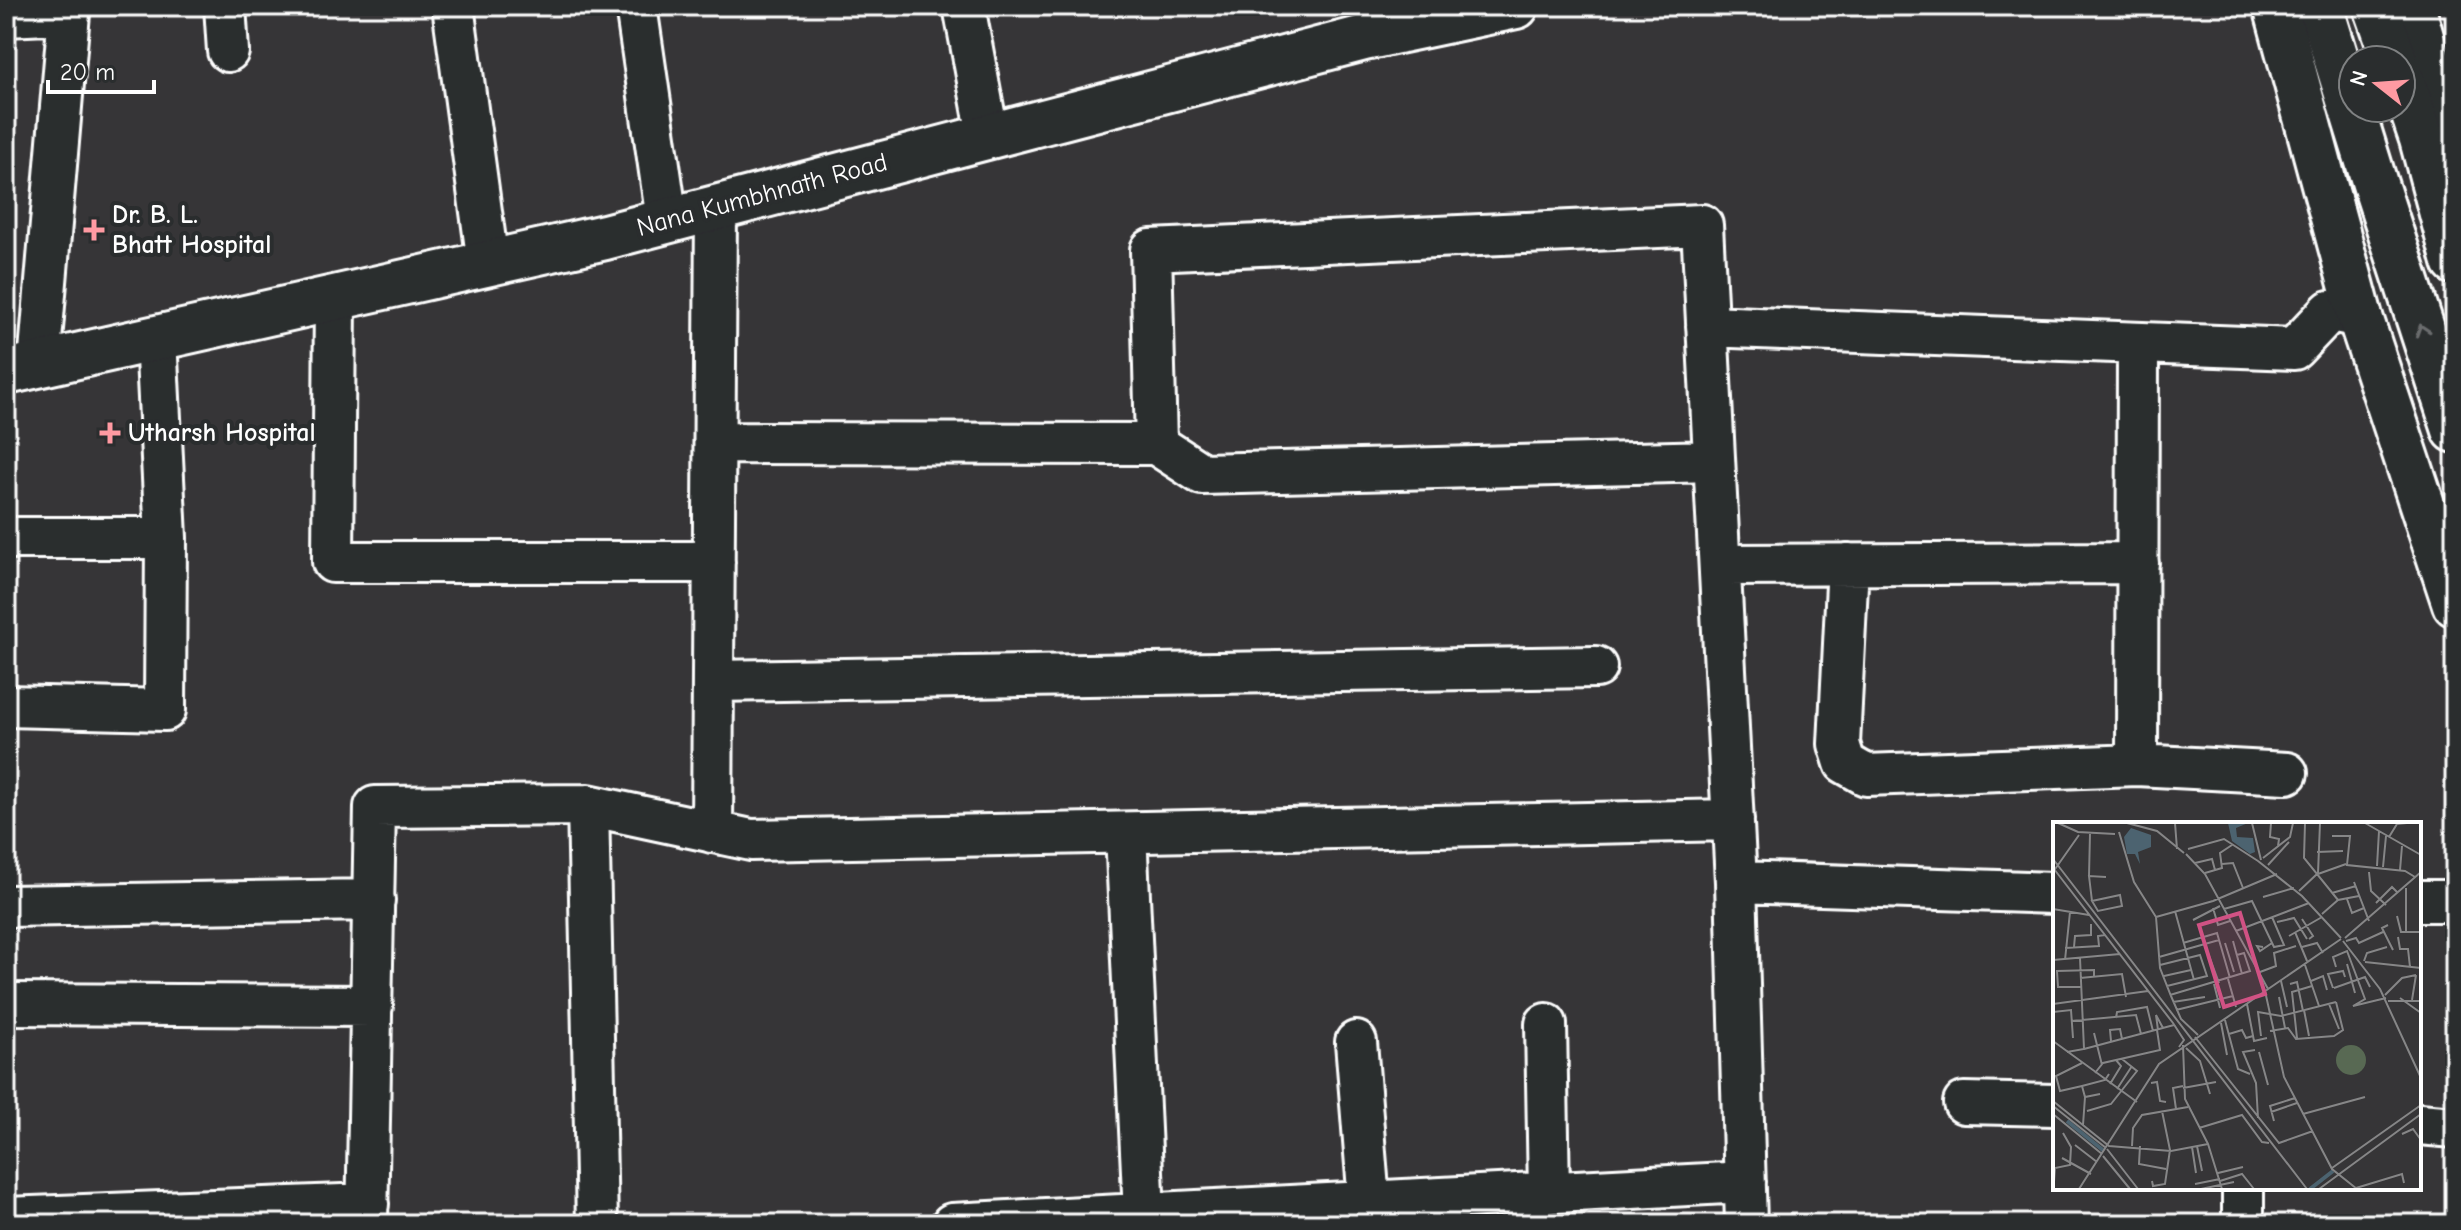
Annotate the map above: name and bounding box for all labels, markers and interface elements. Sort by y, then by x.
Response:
scale bar [48,44,154,94]
north arrow [2337,44,2417,124]
text: 20 m [60,58,115,86]
text: N [2344,68,2373,89]
street label: Nana Kumbhnath Road [633,147,891,243]
place label: Dr. B. L. Bhatt Hospital [112,200,271,260]
marker: Dr. B. L. Bhatt Hospital [83,219,105,241]
one-way arrow [2415,323,2431,337]
place label: Utharsh Hospital [128,418,316,448]
marker: Utharsh Hospital [99,422,121,444]
inset map [2053,822,2421,1190]

